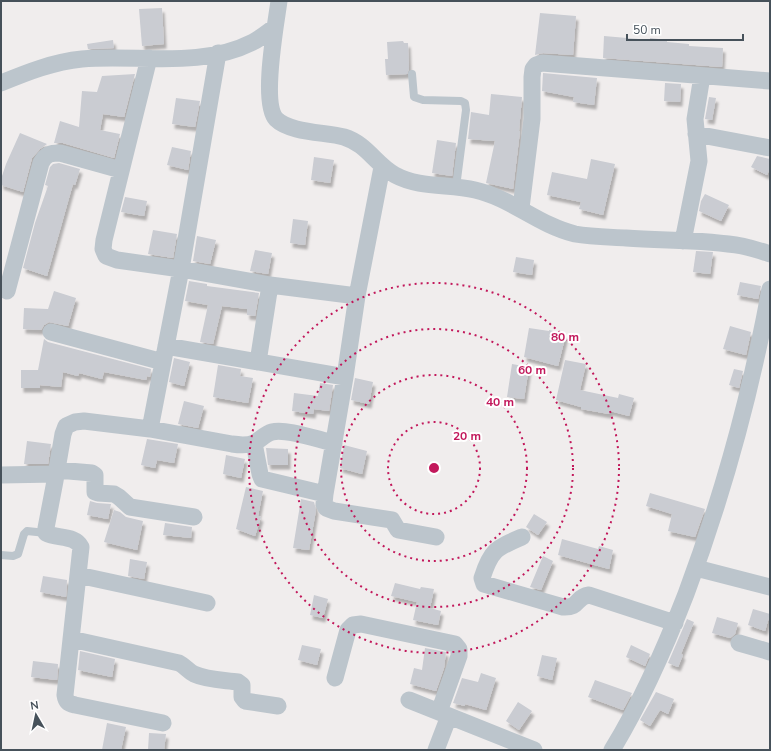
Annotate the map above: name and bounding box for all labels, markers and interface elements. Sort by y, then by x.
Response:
scale bar [627,16,743,42]
text: 50 m [633,22,661,38]
text: 80 m [551,329,579,345]
text: 60 m [518,362,546,378]
text: 40 m [486,394,514,410]
text: 20 m [453,428,481,444]
centre of rings [427,461,441,475]
north arrow [16,695,56,735]
text: N [29,698,40,714]

